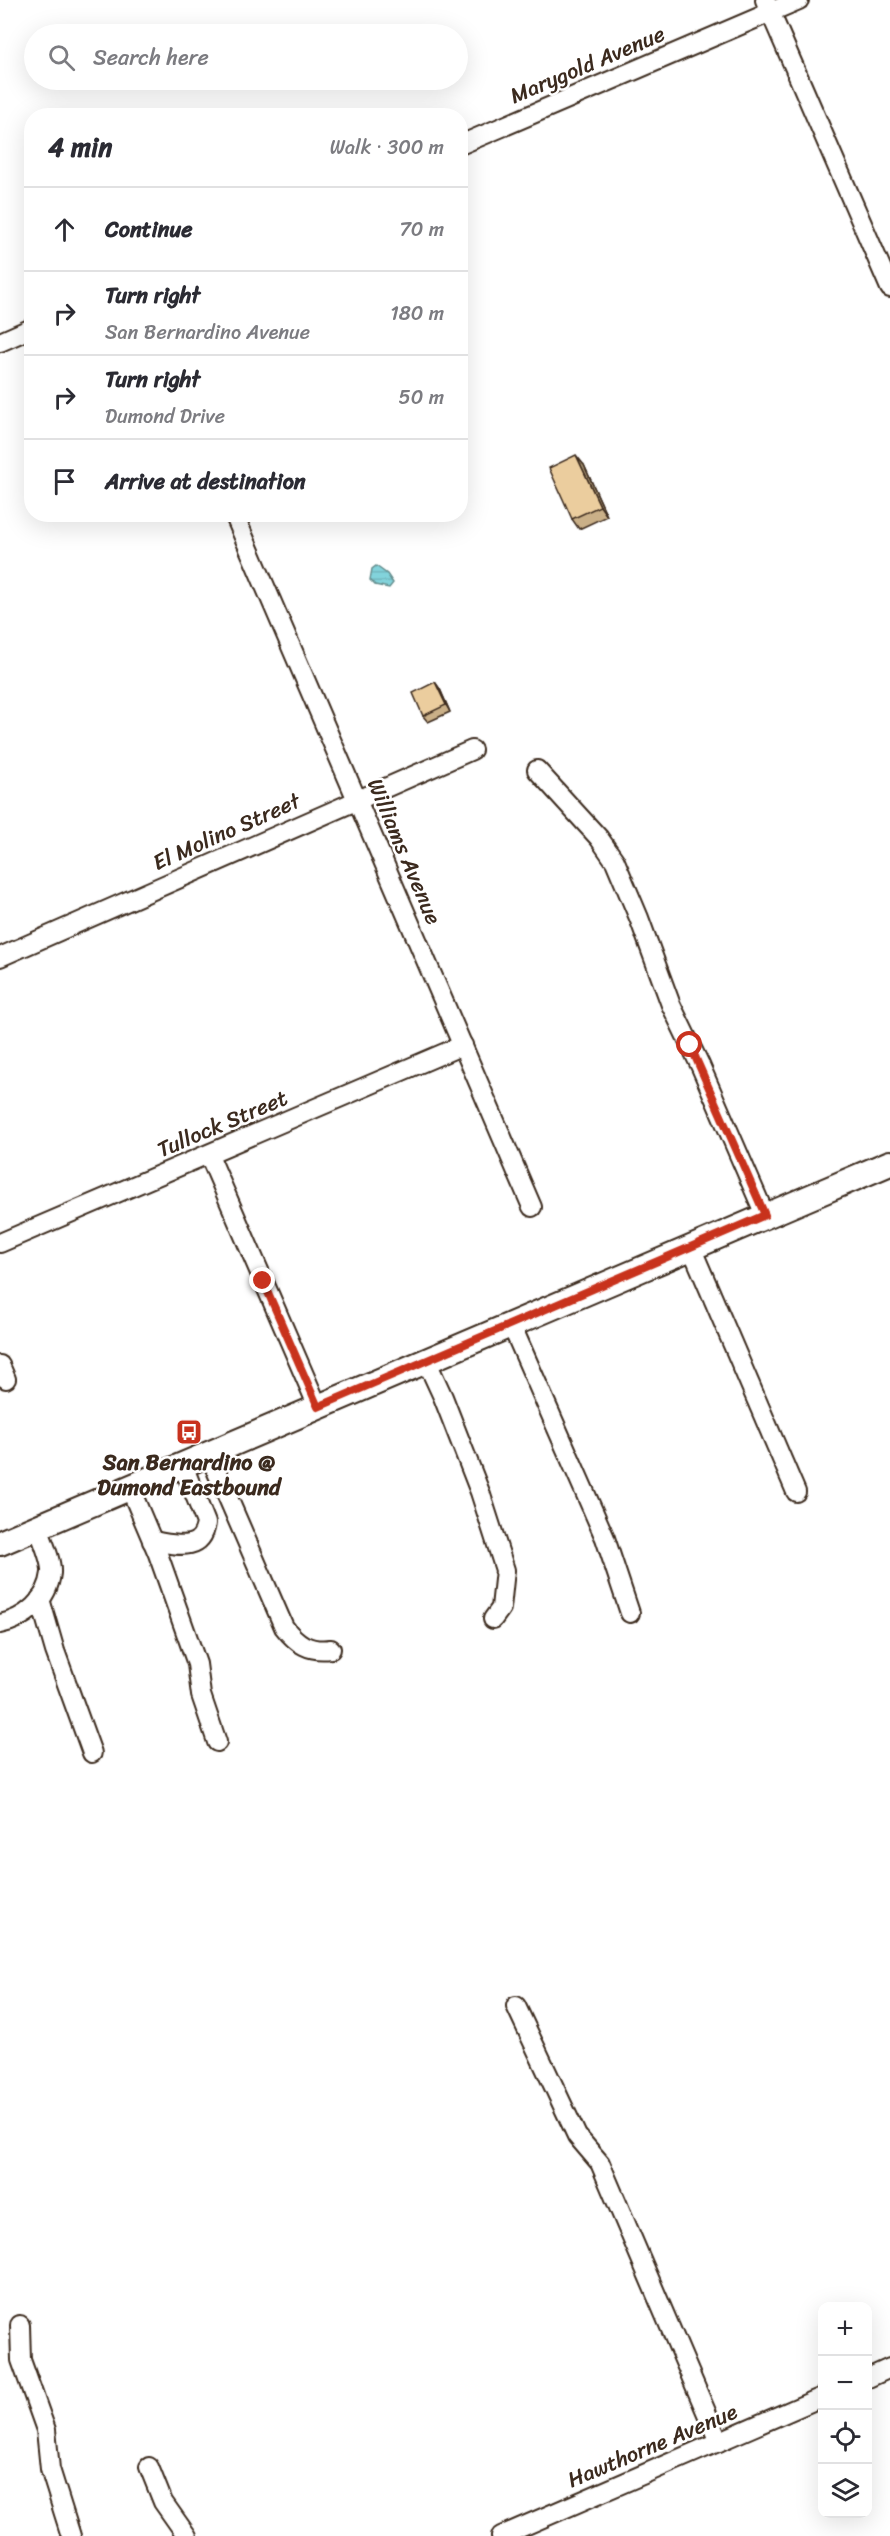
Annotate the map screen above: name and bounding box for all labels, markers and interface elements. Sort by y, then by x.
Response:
street label: Marygold Avenue [503,14,671,115]
search box [24,24,468,90]
text: Search here [93,38,209,77]
icon: search [45,41,78,74]
text: 4 min [48,124,112,170]
text: Walk · 300 m [330,130,444,165]
text: Continue [105,210,193,249]
text: 70 m [399,212,444,247]
icon: ahead [48,213,81,246]
text: Turn right [105,276,200,315]
text: 180 m [390,296,444,331]
icon: right [48,297,81,330]
text: San Bernardino Avenue [105,315,310,350]
text: Turn right [105,360,200,399]
text: 50 m [399,380,444,415]
icon: right [48,381,81,414]
text: Dumond Drive [105,399,225,434]
text: Arrive at destination [105,462,306,501]
icon: arrive [48,465,81,498]
street label: Williams Avenue [356,772,453,931]
street label: El Molino Street [146,781,307,881]
route start [676,1031,702,1057]
street label: Tullock Street [151,1078,294,1169]
route end [249,1267,275,1293]
bus stop icon: San Bernardino @ Dumond Eastbound [174,1417,204,1447]
place label: San Bernardino @ Dumond Eastbound [97,1443,283,1507]
map controls [818,2302,872,2518]
button: + [818,2302,872,2356]
button: − [818,2356,872,2410]
street label: Hawthorne Avenue [561,2392,744,2499]
button: locate [818,2410,872,2464]
button: layers [818,2464,872,2518]

